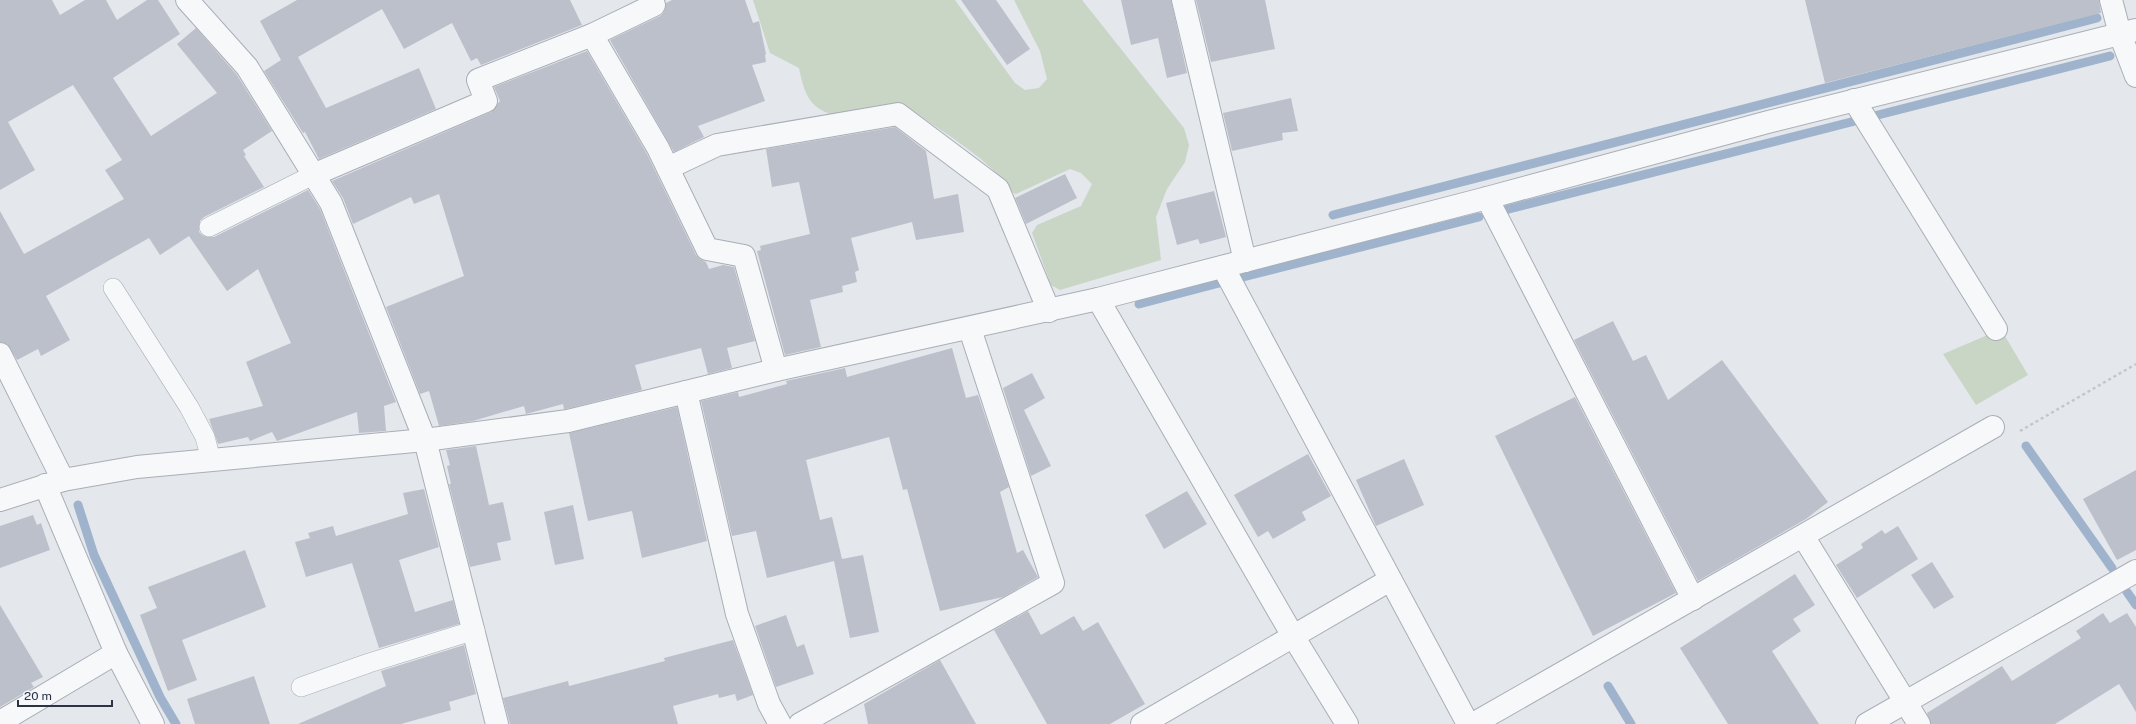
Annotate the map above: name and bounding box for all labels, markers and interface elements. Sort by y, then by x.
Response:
scale bar [18,682,112,708]
text: 20 m [24,689,52,703]

